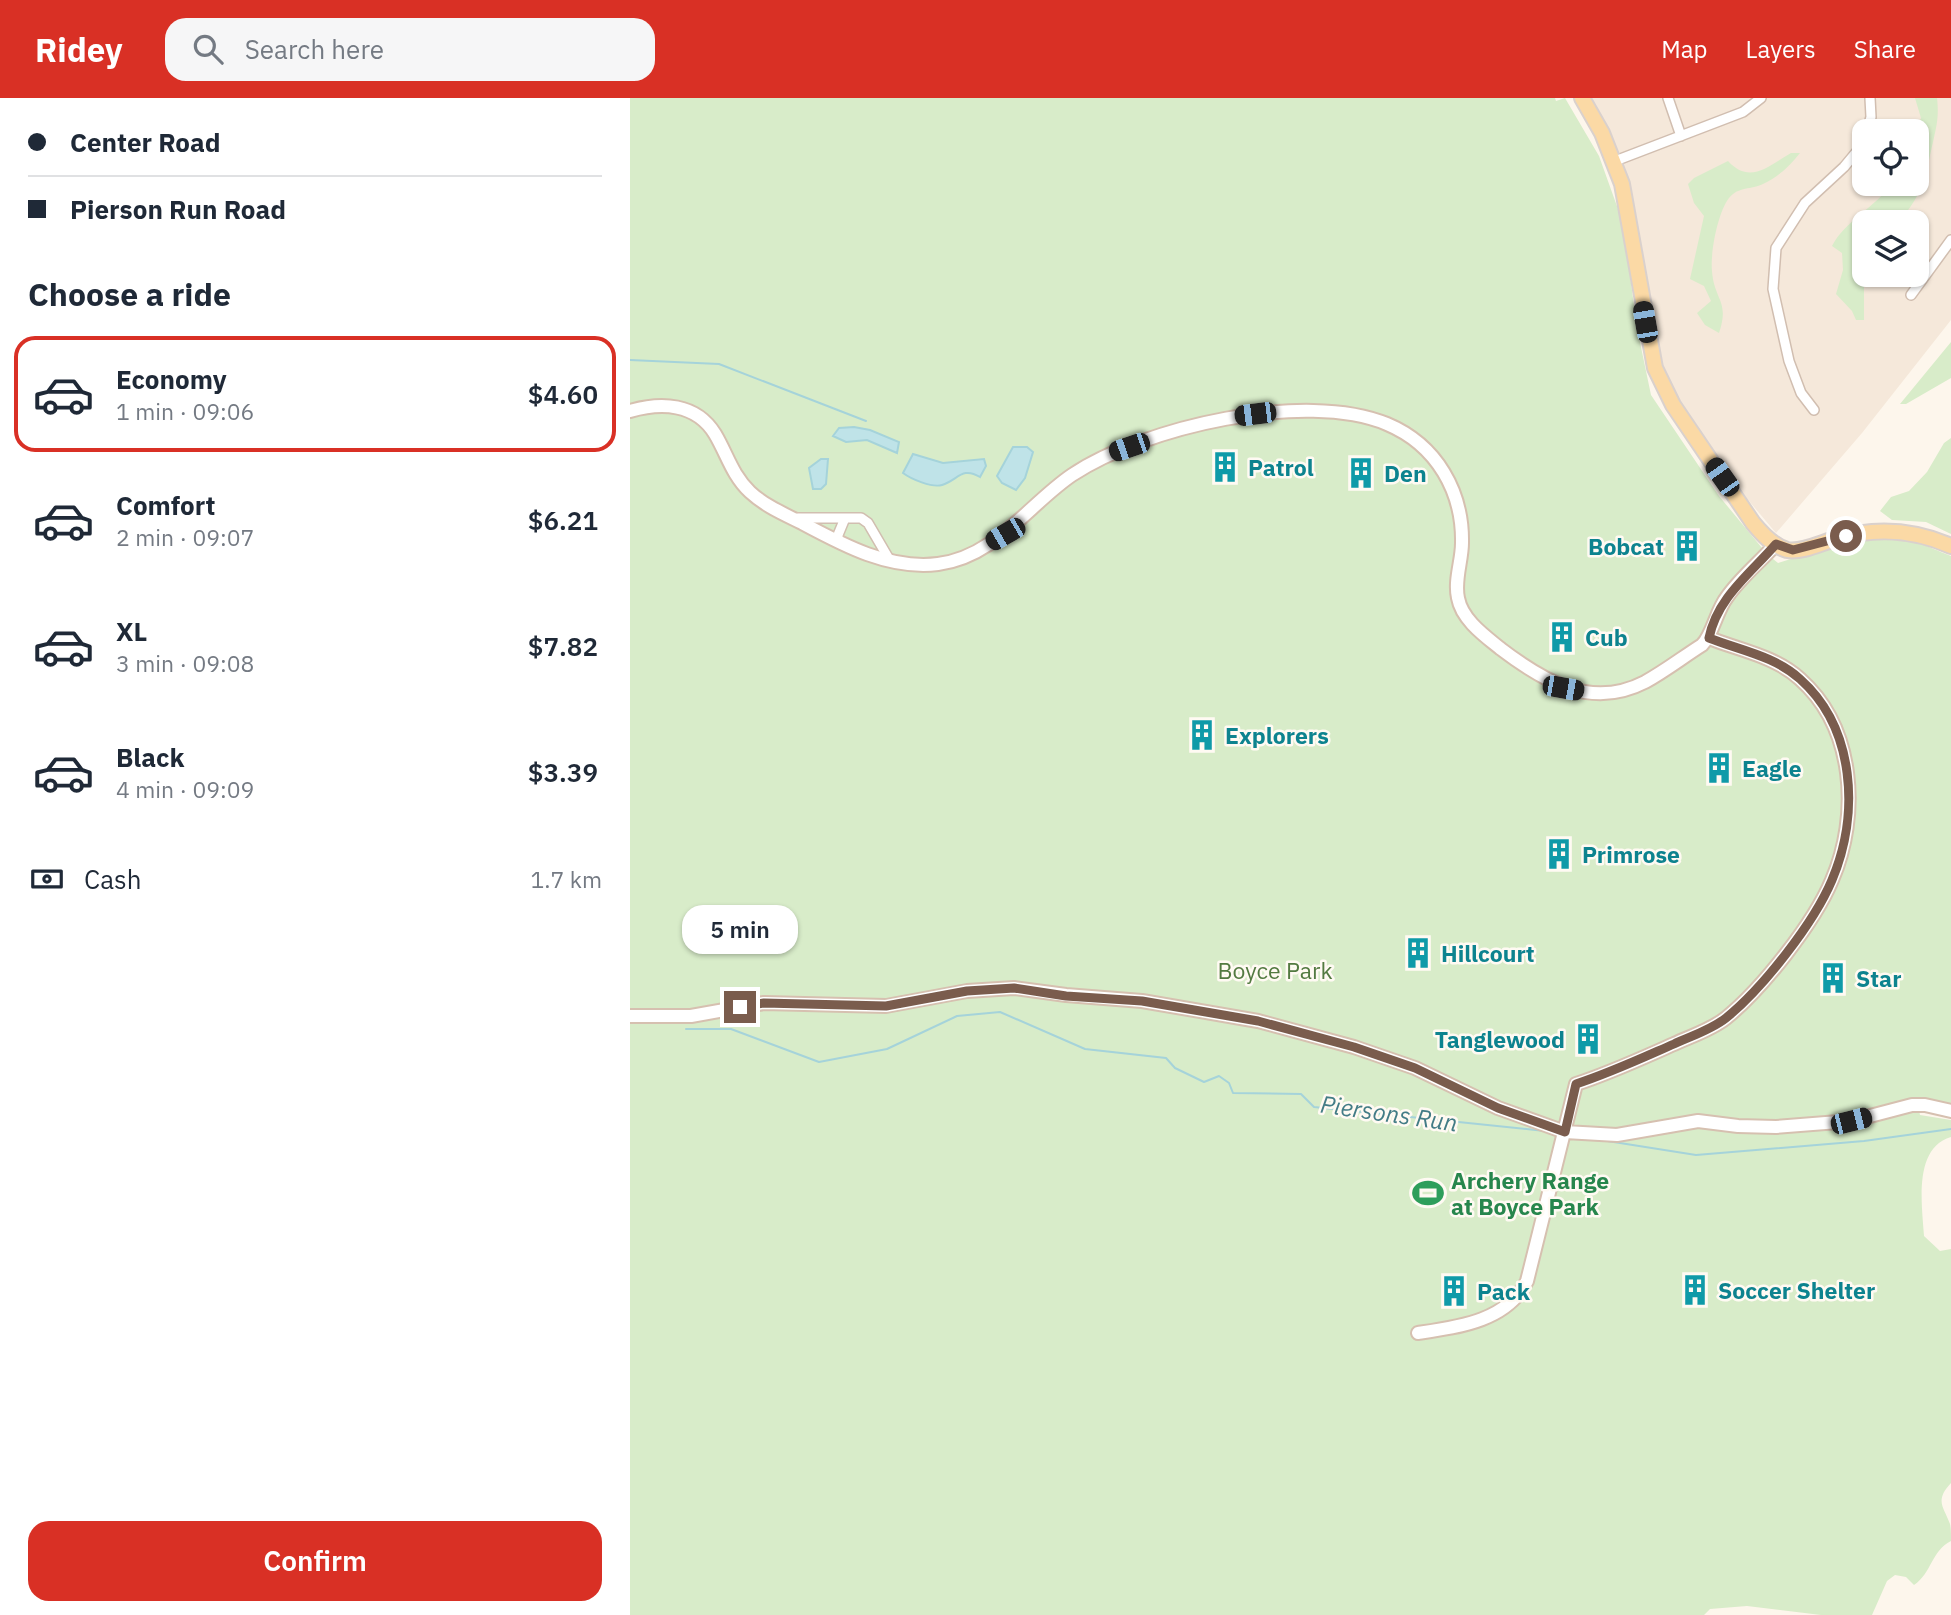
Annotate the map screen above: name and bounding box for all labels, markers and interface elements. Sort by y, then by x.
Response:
search box [165,18,655,81]
text: Ridey [35,28,123,71]
icon: search [189,30,227,68]
text: Search here [245,32,384,66]
text: Map [1661,33,1708,65]
text: Layers [1746,33,1816,65]
text: Share [1854,33,1916,65]
map controls [1852,119,1929,287]
button: locate [1852,119,1929,196]
text: Center Road [70,125,221,159]
text: Pierson Run Road [70,192,286,226]
button: layers [1852,210,1929,287]
text: Choose a ride [28,273,231,315]
car [1632,299,1659,345]
text: Economy [116,362,227,396]
icon: car [32,363,95,426]
text: $4.60 [528,377,598,411]
text: 1 min · 09:06 [116,396,254,426]
car [1233,401,1278,427]
car [1106,430,1153,464]
building icon: Patrol [1208,450,1242,484]
place label: Patrol [1248,452,1314,482]
car [1702,454,1743,500]
building icon: Den [1344,456,1378,490]
place label: Den [1384,458,1427,488]
text: Comfort [116,488,215,522]
icon: car [32,489,95,552]
text: $6.21 [528,503,598,537]
car [982,514,1029,554]
route start [1830,520,1862,552]
text: 2 min · 09:07 [116,522,254,552]
building icon: Bobcat [1670,529,1704,563]
place label: Bobcat [1588,531,1664,561]
text: XL [116,614,147,648]
icon: car [32,615,95,678]
building icon: Cub [1545,620,1579,654]
place label: Cub [1585,622,1628,652]
text: $7.82 [528,629,598,663]
text: 3 min · 09:08 [116,648,254,678]
car [1541,674,1586,702]
building icon: Explorers [1185,718,1219,752]
place label: Explorers [1225,720,1329,750]
text: Black [116,740,184,774]
icon: car [32,741,95,804]
building icon: Eagle [1702,751,1736,785]
place label: Eagle [1742,753,1802,783]
text: $3.39 [528,755,598,789]
text: 4 min · 09:09 [116,774,254,804]
building icon: Primrose [1542,837,1576,871]
place label: Primrose [1582,839,1680,869]
icon: cash [28,860,66,898]
text: Cash [84,862,141,896]
text: 1.7 km [531,864,602,894]
callout: 5 min [682,906,798,954]
text: 5 min [710,914,770,944]
building icon: Hillcourt [1401,936,1435,970]
place label: Hillcourt [1441,938,1535,968]
park label: Boyce Park [1217,955,1333,985]
building icon: Star [1816,961,1850,995]
place label: Star [1856,963,1901,993]
route end [724,991,756,1023]
building icon: Tanglewood [1571,1022,1605,1056]
place label: Tanglewood [1435,1024,1565,1054]
water label: Piersons Run [1318,1088,1460,1138]
car [1829,1106,1874,1136]
place label: Archery Range at Boyce Park [1451,1165,1609,1221]
sports icon: Archery Range at Boyce Park [1411,1176,1445,1210]
building icon: Soccer Shelter [1678,1273,1712,1307]
building icon: Pack [1437,1274,1471,1308]
place label: Soccer Shelter [1718,1275,1875,1305]
place label: Pack [1477,1276,1531,1306]
button: Confirm [28,1521,602,1601]

